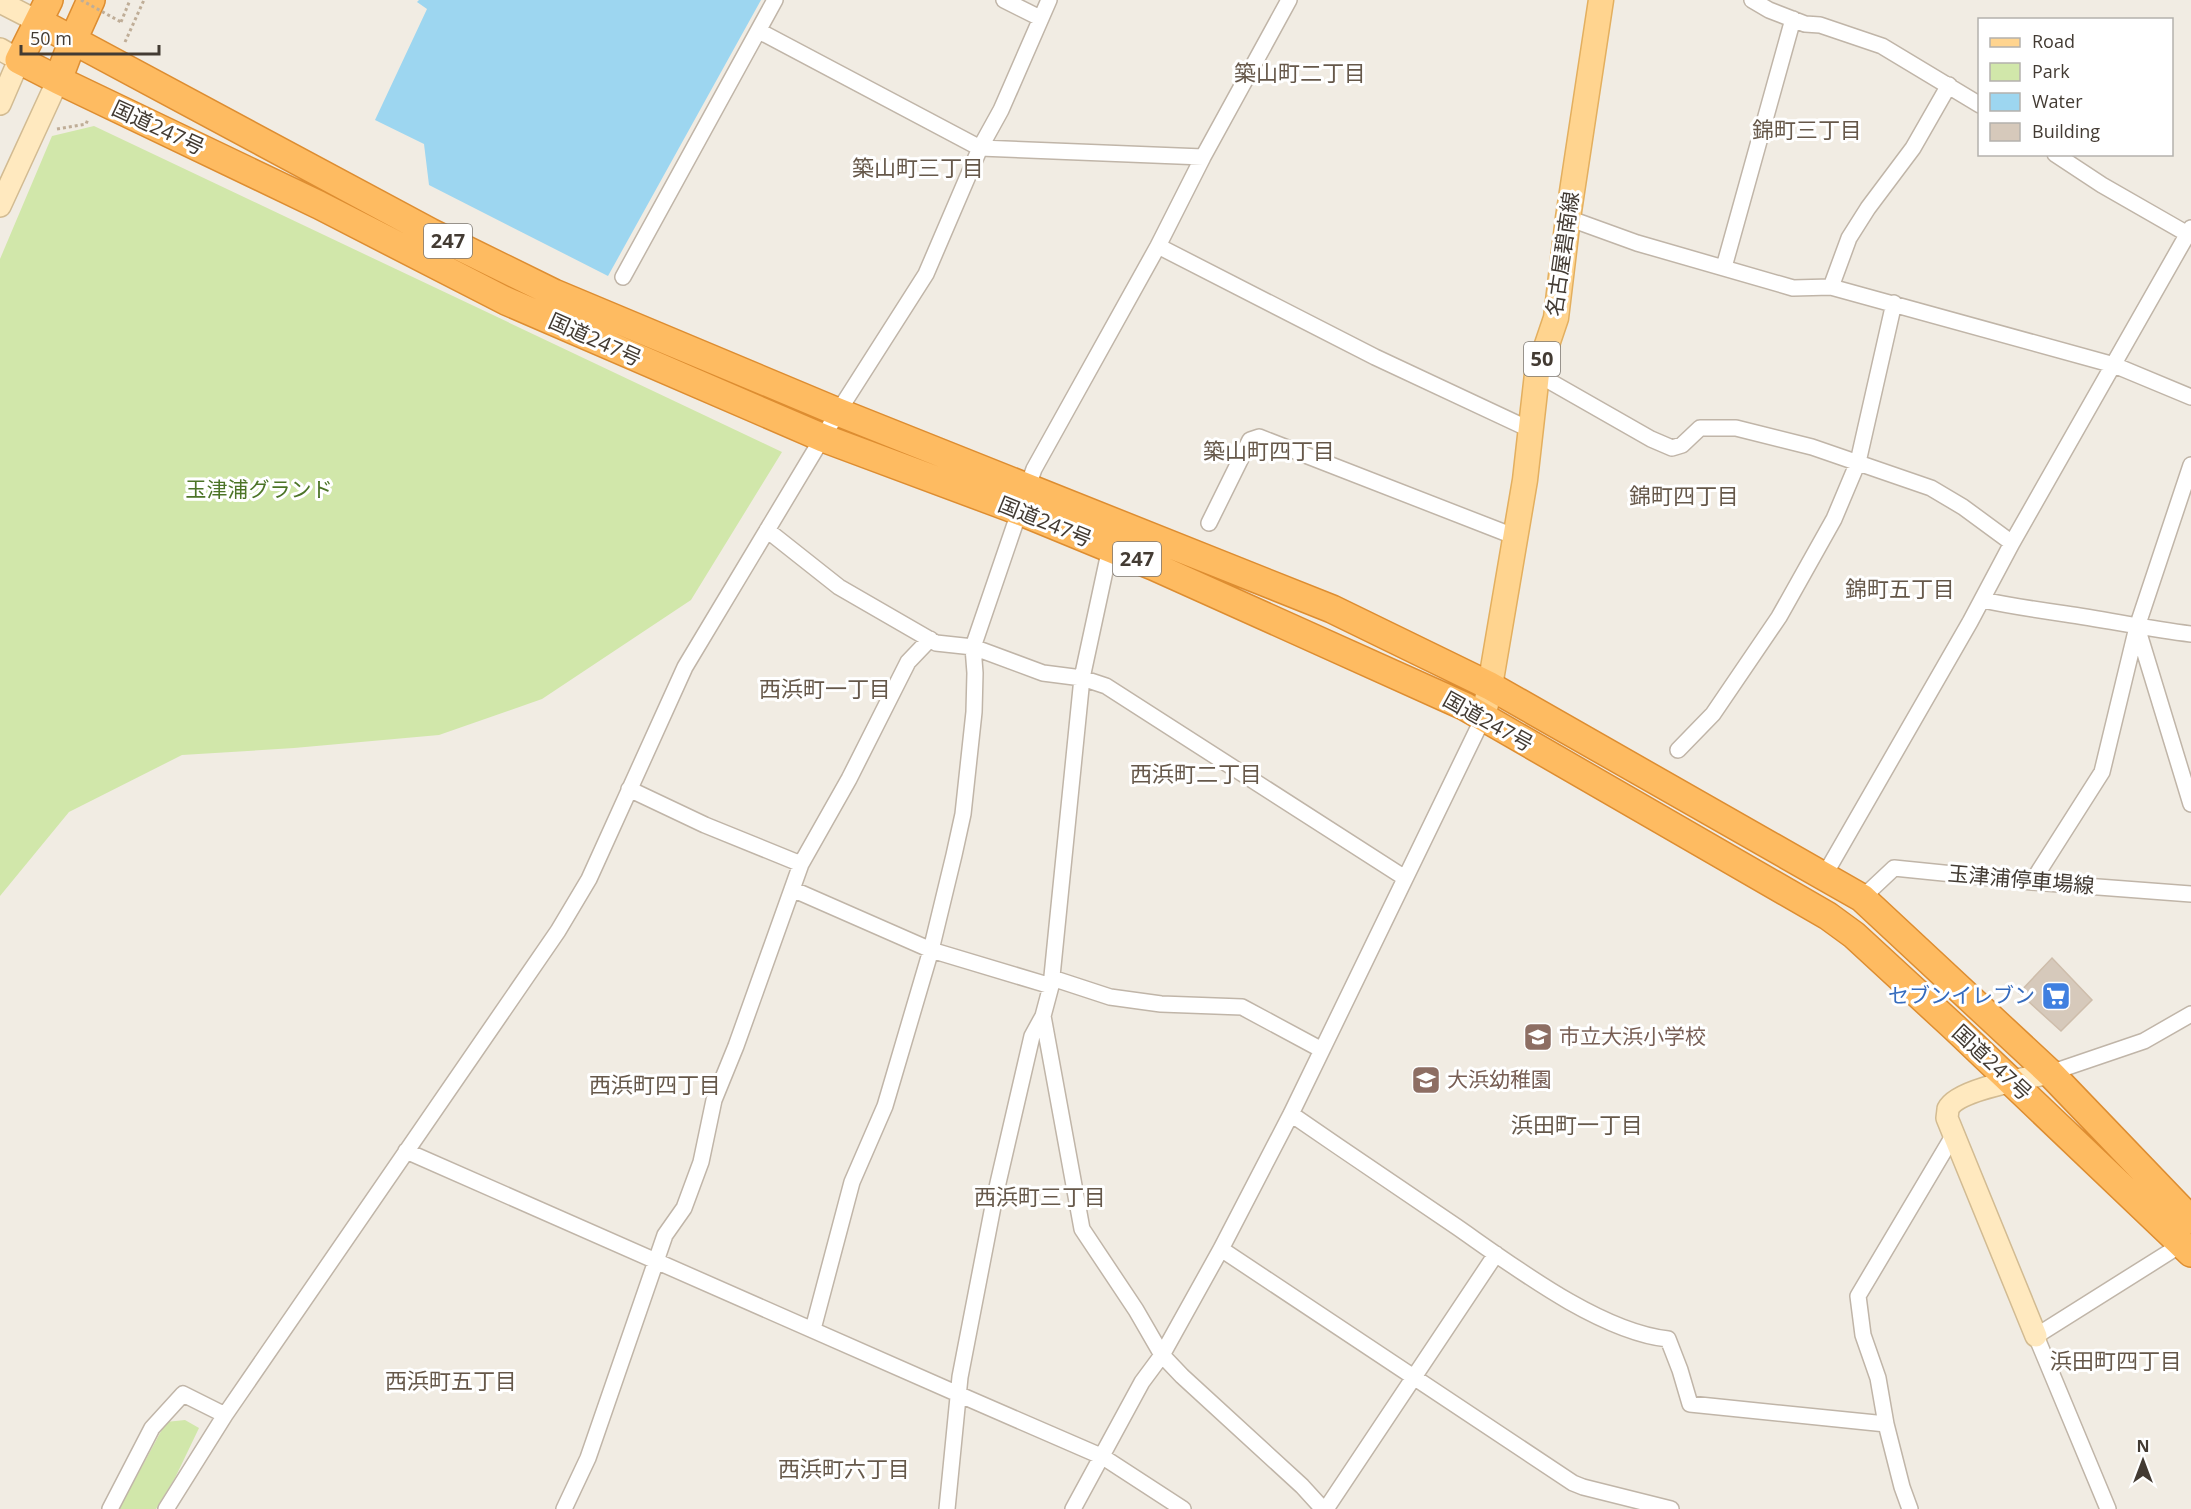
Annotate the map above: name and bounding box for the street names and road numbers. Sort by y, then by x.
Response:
street label: 国道247号 [108,93,209,161]
street label: 名古屋碧南線 [1539,190,1585,318]
road number: 247 [424,224,472,258]
street label: 国道247号 [544,306,646,372]
road number: 50 [1524,342,1560,376]
street label: 国道247号 [994,490,1097,553]
road number: 247 [1113,542,1161,576]
street label: 国道247号 [1438,685,1539,757]
street label: 玉津浦停車場線 [1947,859,2096,899]
street label: 国道247号 [1947,1018,2038,1106]

